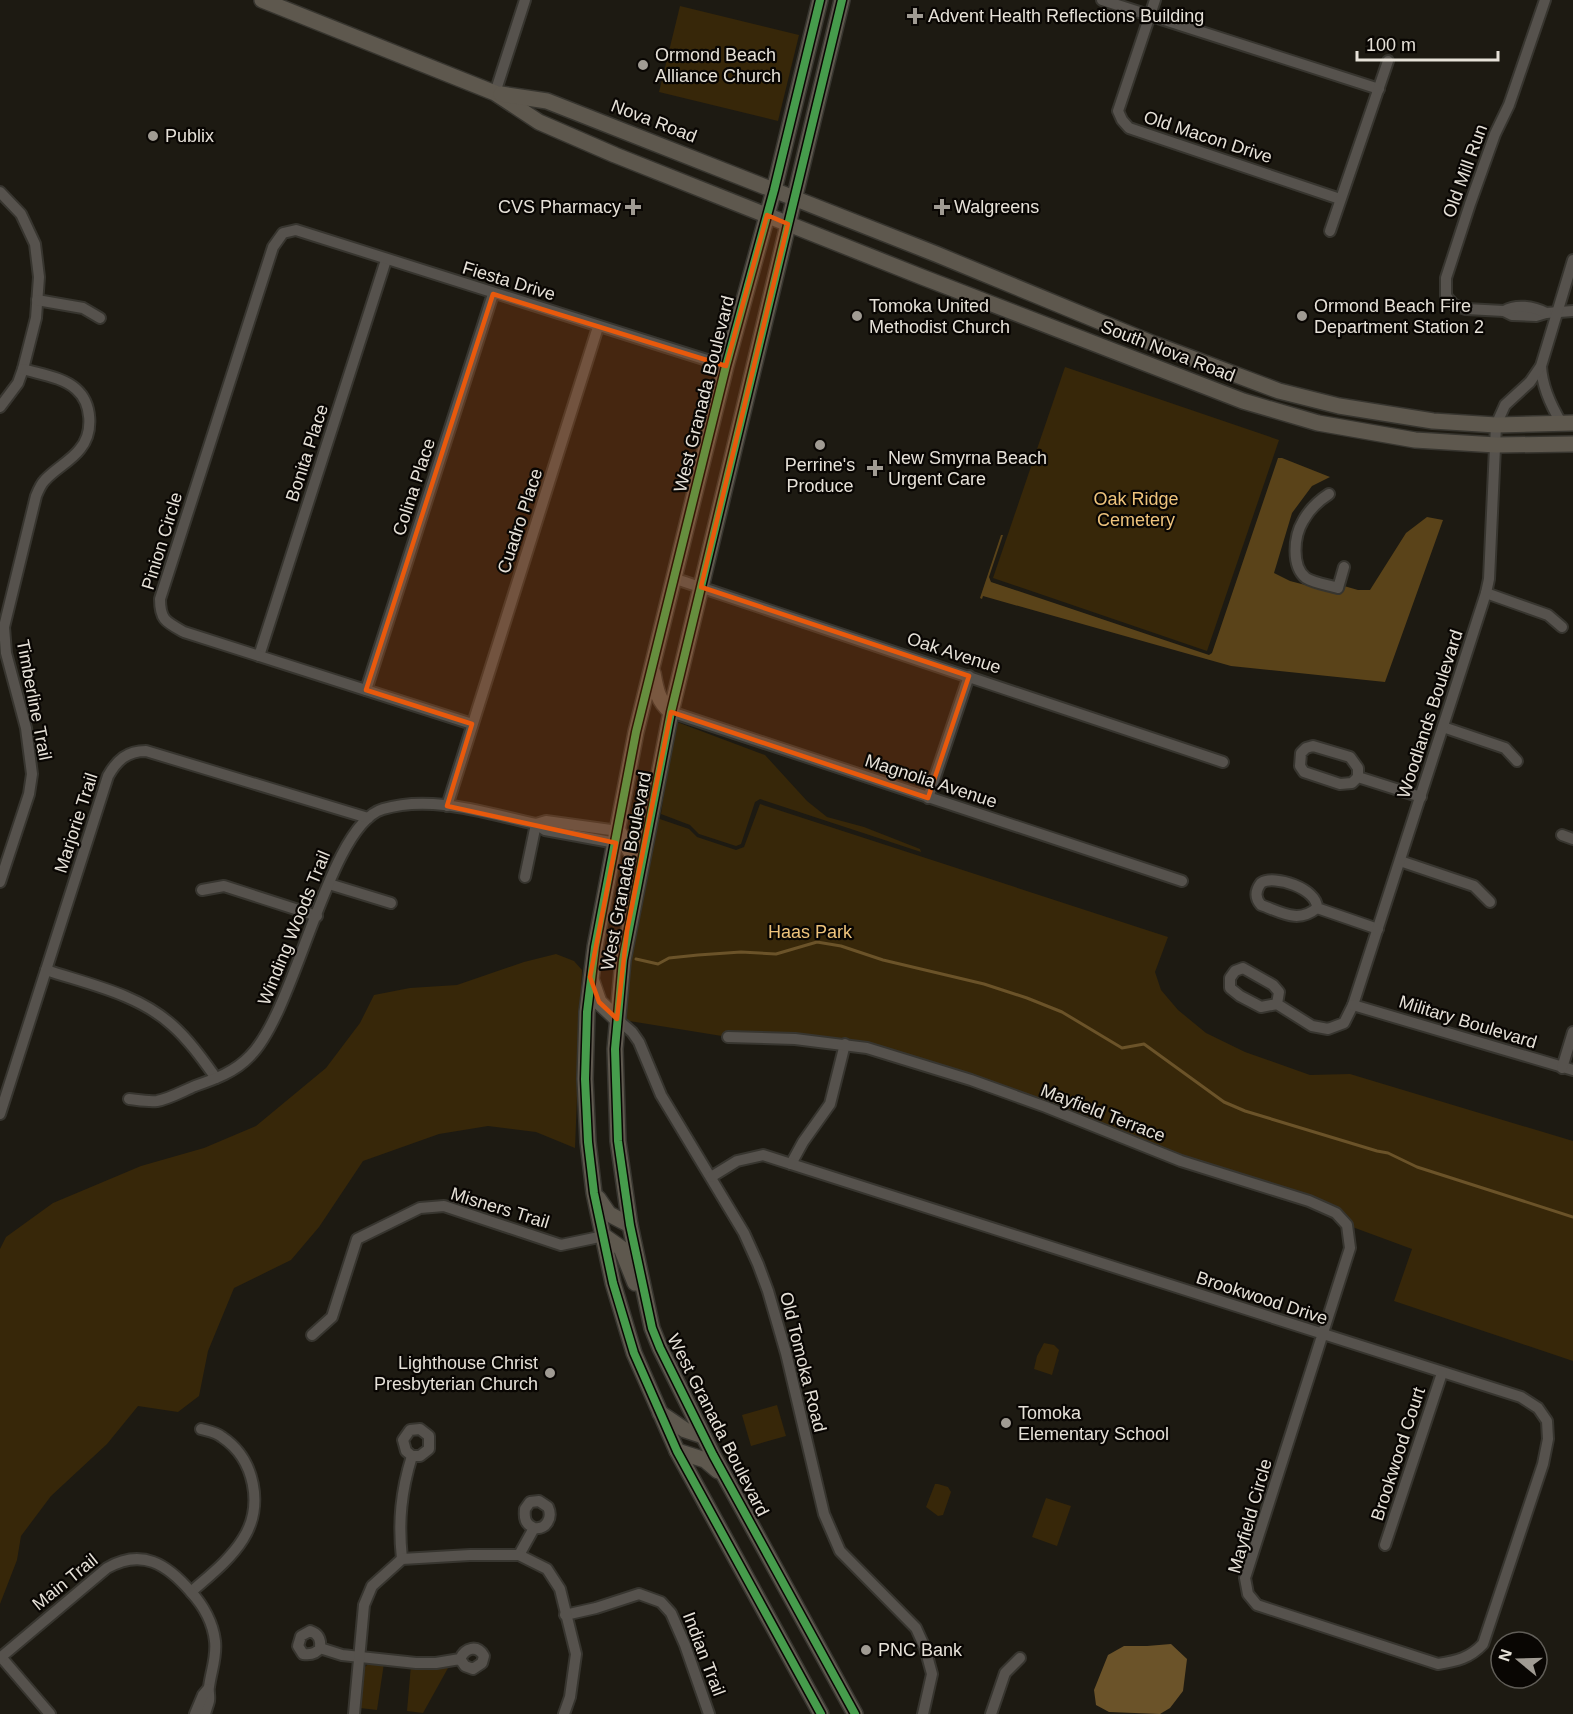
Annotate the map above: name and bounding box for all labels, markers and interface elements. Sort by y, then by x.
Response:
place label: Advent Health Reflections Building [928,6,1204,26]
marker: Advent Health Reflections Building [906,7,924,25]
scale bar [1357,24,1498,62]
text: 100 m [1366,35,1416,55]
place label: Ormond Beach Alliance Church [655,45,781,86]
marker: Ormond Beach Alliance Church [636,58,650,72]
street label: Nova Road [608,96,700,146]
street label: Old Macon Drive [1141,107,1275,167]
street label: Old Mill Run [1439,122,1491,220]
place label: Publix [165,126,214,146]
marker: Publix [146,129,160,143]
place label: CVS Pharmacy [498,197,621,217]
place label: Walgreens [954,197,1039,217]
marker: CVS Pharmacy [626,200,640,214]
marker: Walgreens [935,200,949,214]
street label: Fiesta Drive [460,257,558,305]
street label: West Granada Boulevard [670,294,738,494]
place label: Tomoka United Methodist Church [869,296,1010,337]
place label: Ormond Beach Fire Department Station 2 [1314,296,1484,337]
marker: Tomoka United Methodist Church [850,309,864,323]
marker: Ormond Beach Fire Department Station 2 [1295,309,1309,323]
street label: South Nova Road [1098,316,1238,386]
street label: Bonita Place [282,402,332,504]
street label: Colina Place [389,436,439,538]
marker: Perrine's Produce [813,438,827,452]
place label: New Smyrna Beach Urgent Care [888,448,1047,489]
place label: Perrine's Produce [785,455,855,496]
marker: New Smyrna Beach Urgent Care [866,459,884,477]
street label: Cuadro Place [494,466,546,576]
park label: Oak Ridge Cemetery [1093,489,1179,530]
street label: Pinion Circle [138,490,186,592]
street label: Woodlands Boulevard [1393,627,1467,801]
street label: Oak Avenue [904,628,1004,678]
street label: Timberline Trail [13,638,55,762]
street label: Magnolia Avenue [862,750,1000,812]
street label: Marjorie Trail [50,770,102,876]
street label: West Granada Boulevard [597,770,655,972]
street label: Winding Woods Trail [254,848,334,1008]
park label: Haas Park [768,922,853,942]
street label: Military Boulevard [1397,992,1539,1052]
street label: Mayfield Terrace [1038,1080,1168,1146]
street label: Misners Trail [448,1184,552,1232]
street label: Brookwood Drive [1194,1267,1330,1329]
street label: Old Tomoka Road [776,1290,830,1434]
street label: West Granada Boulevard [663,1331,773,1519]
place label: Lighthouse Christ Presbyterian Church [374,1353,538,1394]
marker: Lighthouse Christ Presbyterian Church [543,1366,557,1380]
street label: Brookwood Court [1367,1385,1429,1523]
place label: Tomoka Elementary School [1018,1403,1169,1444]
marker: Tomoka Elementary School [999,1416,1013,1430]
street label: Mayfield Circle [1224,1457,1276,1575]
street label: Main Trail [28,1550,102,1614]
street label: Indian Trail [679,1609,729,1699]
north arrow [1489,1630,1549,1690]
place label: PNC Bank [878,1640,963,1660]
marker: PNC Bank [859,1643,873,1657]
text: N [1495,1647,1515,1664]

